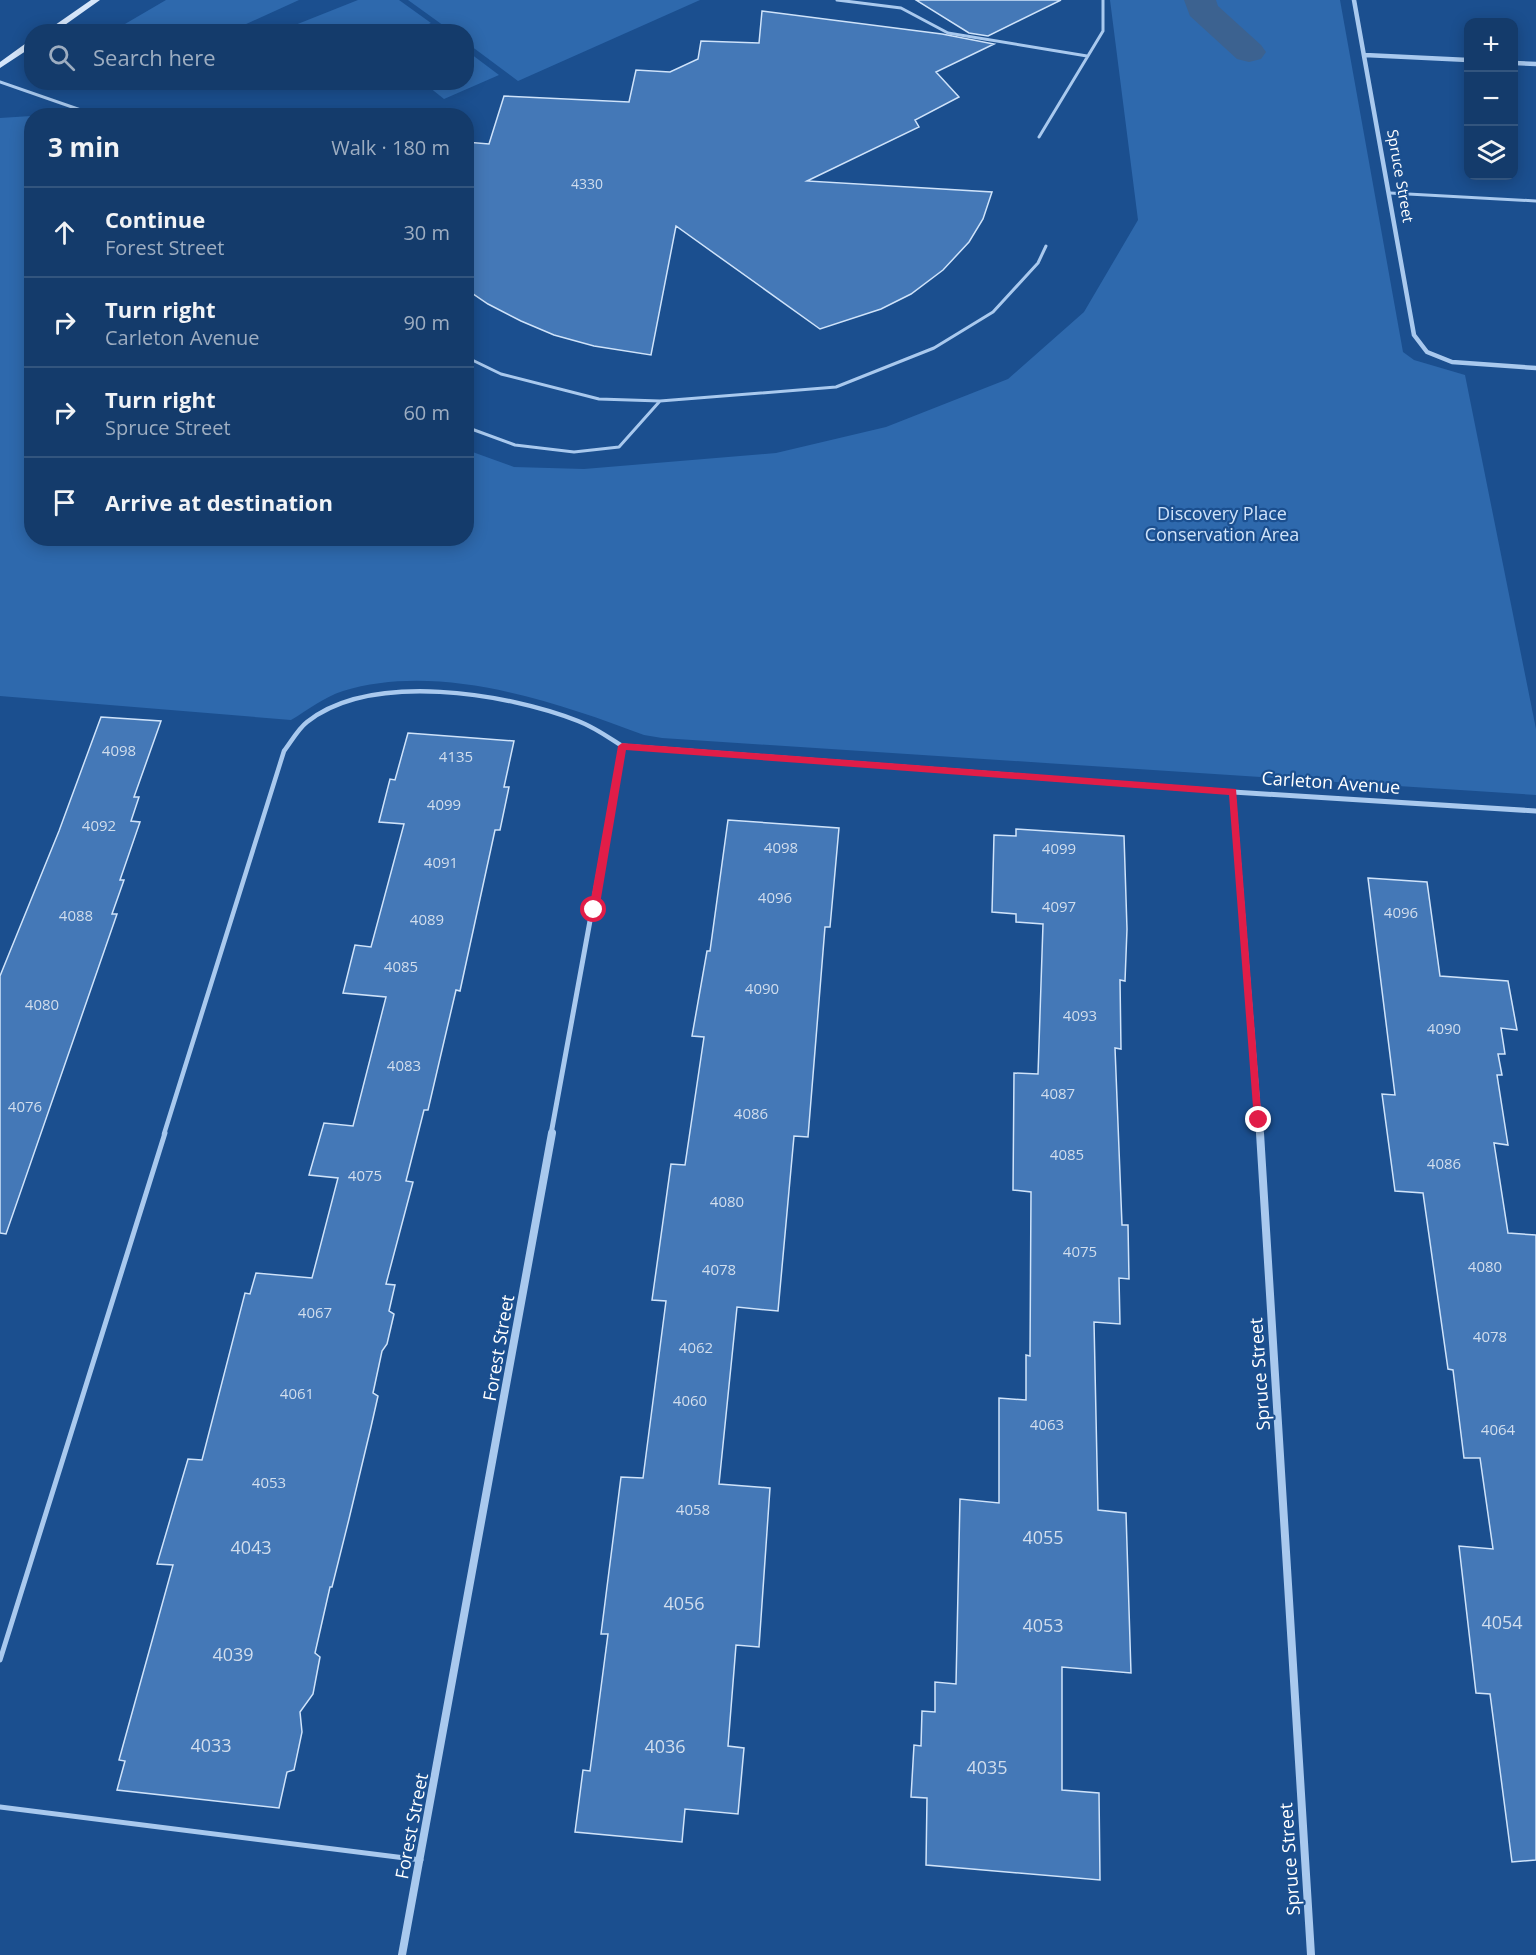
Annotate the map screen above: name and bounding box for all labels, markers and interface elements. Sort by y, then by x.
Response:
map controls [1464,18,1518,180]
button: + [1464,18,1518,72]
search box [24,24,474,90]
icon: search [45,41,78,74]
text: Search here [93,42,216,72]
button: − [1464,72,1518,126]
button: layers [1464,126,1518,180]
street label: Spruce Street [1383,128,1419,224]
text: 3 min [48,129,120,165]
text: Walk · 180 m [331,134,450,161]
house number: 4330 [571,174,603,193]
text: Continue [105,204,205,234]
icon: ahead [48,216,81,249]
text: 30 m [403,219,450,246]
text: Forest Street [105,234,224,261]
text: Turn right [105,294,216,324]
icon: right [48,306,81,339]
text: 90 m [403,309,450,336]
text: Carleton Avenue [105,324,259,351]
text: Turn right [105,384,216,414]
icon: right [48,396,81,429]
text: 60 m [403,399,450,426]
text: Spruce Street [105,414,231,441]
icon: arrive [48,486,81,519]
text: Arrive at destination [105,487,333,517]
park label: Discovery Place Conservation Area [1145,501,1299,546]
house number: 4098 [102,740,136,760]
house number: 4135 [439,746,473,766]
street label: Carleton Avenue [1261,765,1401,799]
house number: 4099 [427,794,461,814]
house number: 4092 [82,815,116,835]
house number: 4098 [764,837,798,857]
house number: 4099 [1042,838,1076,858]
house number: 4091 [424,852,458,872]
house number: 4096 [758,887,792,907]
route start [580,896,606,922]
house number: 4097 [1042,896,1076,916]
house number: 4096 [1384,902,1418,922]
house number: 4088 [59,905,93,925]
house number: 4089 [410,909,444,929]
house number: 4085 [384,956,418,976]
house number: 4090 [745,978,779,998]
house number: 4080 [25,994,59,1014]
house number: 4093 [1063,1005,1097,1025]
house number: 4090 [1427,1018,1461,1038]
house number: 4083 [387,1055,421,1075]
house number: 4087 [1041,1083,1075,1103]
house number: 4076 [8,1096,42,1116]
house number: 4086 [734,1103,768,1123]
route end [1245,1106,1271,1132]
house number: 4085 [1050,1144,1084,1164]
house number: 4086 [1427,1153,1461,1173]
house number: 4075 [348,1165,382,1185]
house number: 4080 [710,1191,744,1211]
house number: 4075 [1063,1241,1097,1261]
house number: 4080 [1468,1256,1502,1276]
house number: 4078 [702,1259,736,1279]
street label: Forest Street [477,1293,519,1403]
house number: 4067 [298,1302,332,1322]
street label: Spruce Street [1243,1317,1275,1431]
house number: 4078 [1473,1326,1507,1346]
house number: 4062 [679,1337,713,1357]
house number: 4061 [280,1383,314,1403]
house number: 4060 [673,1390,707,1410]
house number: 4063 [1030,1414,1064,1434]
house number: 4064 [1481,1419,1516,1439]
house number: 4053 [252,1472,286,1492]
house number: 4058 [676,1499,710,1519]
house number: 4055 [1022,1525,1064,1549]
house number: 4043 [230,1535,272,1559]
house number: 4056 [663,1591,705,1615]
house number: 4054 [1481,1610,1523,1634]
house number: 4053 [1022,1613,1064,1637]
house number: 4039 [212,1642,254,1666]
house number: 4033 [190,1733,232,1757]
house number: 4036 [644,1734,686,1758]
house number: 4035 [966,1755,1008,1779]
street label: Forest Street [389,1771,433,1881]
street label: Spruce Street [1273,1802,1305,1916]

